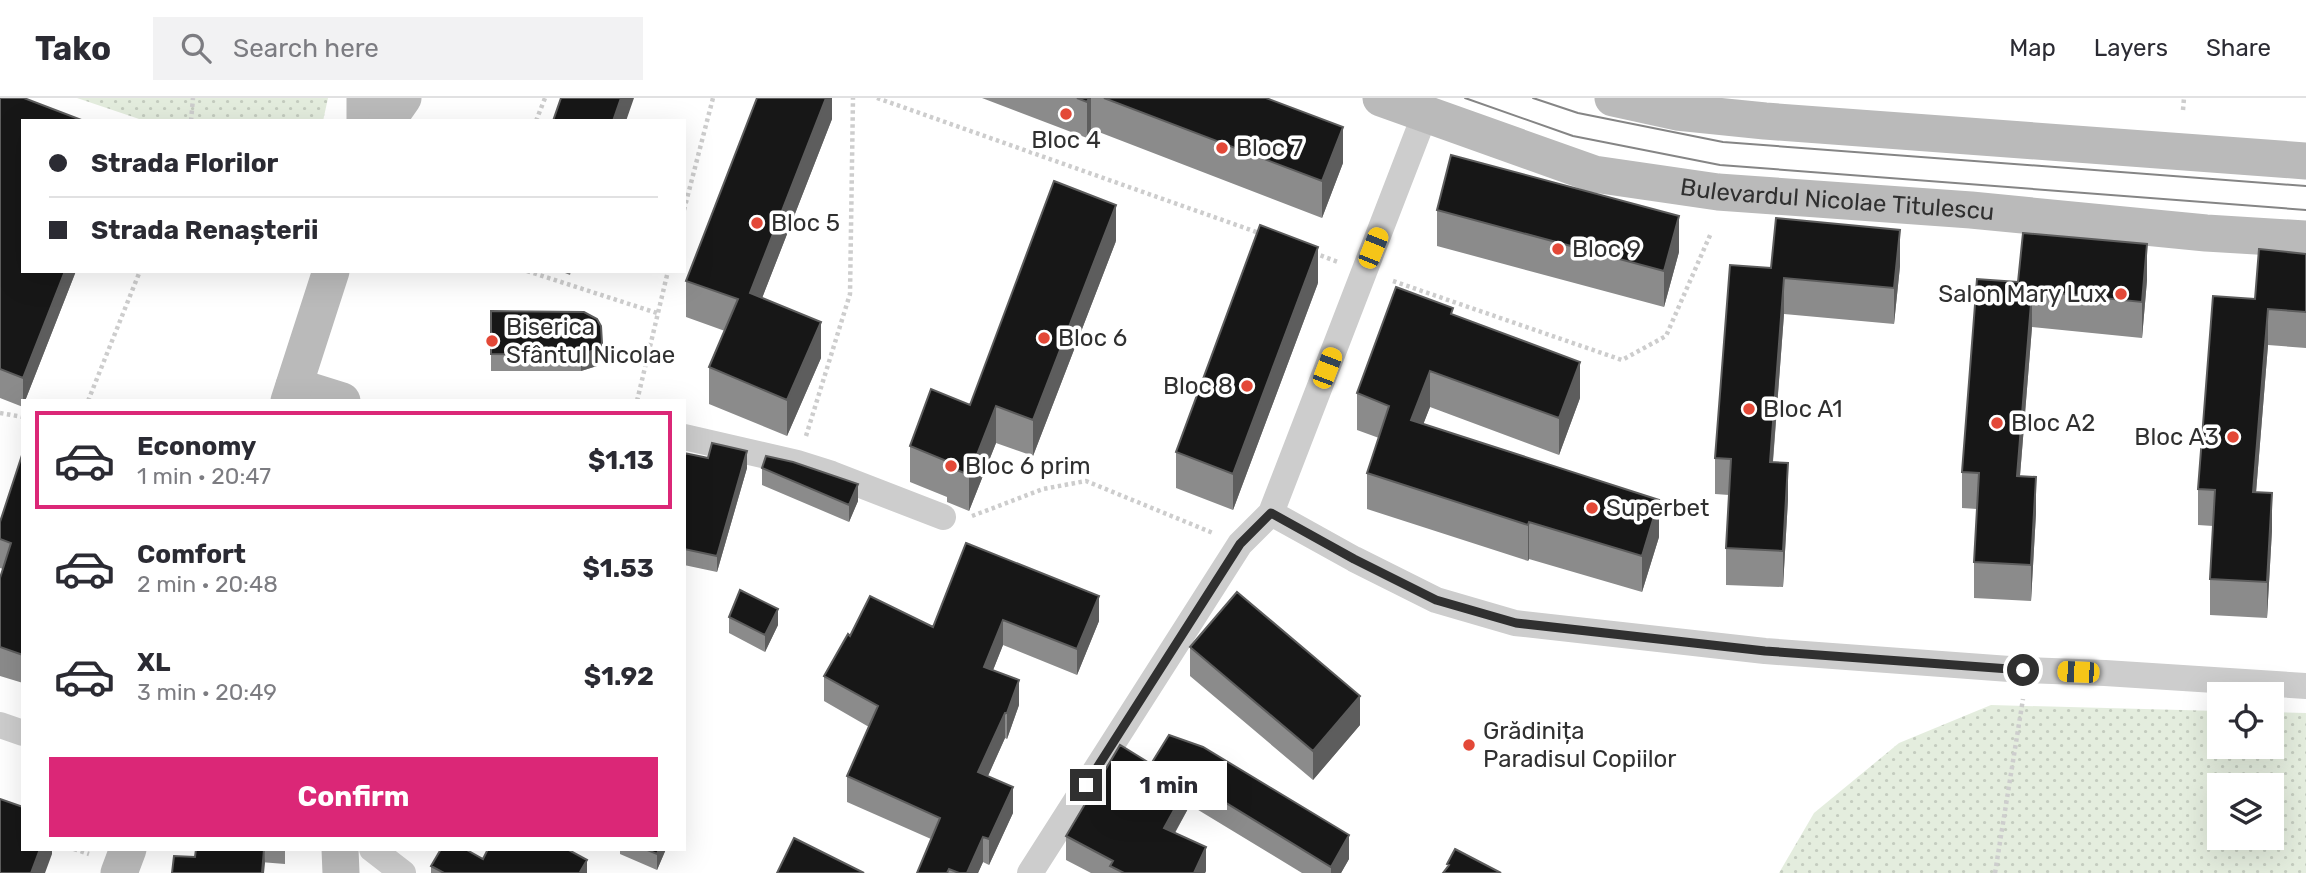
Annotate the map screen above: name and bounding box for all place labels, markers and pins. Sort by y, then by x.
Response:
marker: Bloc 4 [1058,106,1074,122]
place label: Bloc 4 [1031,126,1101,154]
place label: Bloc 7 [1236,134,1303,162]
marker: Bloc 7 [1214,140,1230,156]
place label: Bloc 5 [771,209,840,237]
marker: Bloc 5 [749,215,765,231]
place label: Bloc 9 [1572,235,1641,263]
marker: Bloc 9 [1550,241,1566,257]
place label: Salon Mary Lux [1938,280,2107,308]
marker: Salon Mary Lux [2113,286,2129,302]
place label: Biserica Sfântul Nicolae [506,313,675,369]
place label: Bloc 6 [1058,324,1127,352]
marker: Bloc 6 [1036,330,1052,346]
marker: Biserica Sfântul Nicolae [484,333,500,349]
place label: Bloc 8 [1163,372,1233,400]
marker: Bloc 8 [1239,378,1255,394]
place label: Bloc A1 [1763,395,1842,423]
marker: Bloc A1 [1741,401,1757,417]
place label: Bloc A2 [2011,409,2095,437]
marker: Bloc A2 [1989,415,2005,431]
place label: Bloc A3 [2134,423,2219,451]
marker: Bloc A3 [2225,429,2241,445]
place label: Bloc 6 prim [965,452,1091,480]
marker: Bloc 6 prim [943,458,959,474]
place label: Superbet [1606,494,1709,522]
marker: Superbet [1584,500,1600,516]
place label: Grădinița Paradisul Copiilor [1483,717,1677,773]
marker: Grădinița Paradisul Copiilor [1461,737,1477,753]

